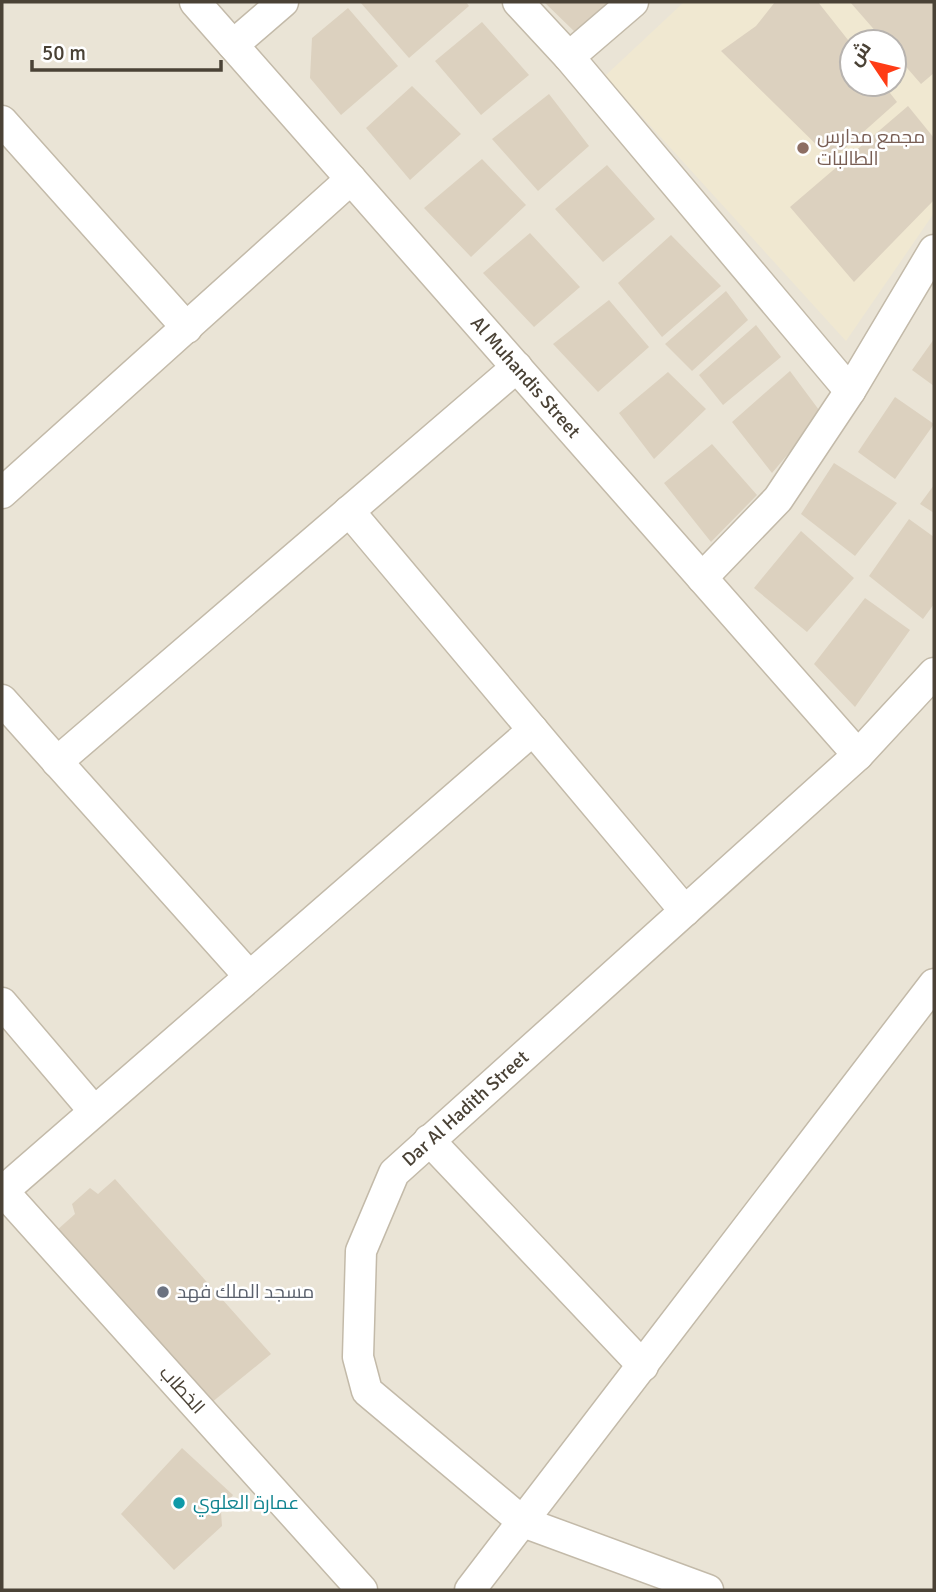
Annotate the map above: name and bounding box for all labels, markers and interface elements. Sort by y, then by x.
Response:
scale bar [32,28,220,72]
north arrow [838,28,908,98]
text: ش [843,37,877,71]
text: 50 m [42,40,86,66]
place label: مجمع مدارس الطالبات [817,125,925,171]
marker: مجمع مدارس الطالبات [795,140,811,156]
street label: Al Muhandis Street [465,311,586,443]
street label: Dar Al Hadith Street [397,1045,534,1172]
place label: مسجد الملك فهد [177,1280,314,1304]
marker: مسجد الملك فهد [155,1284,171,1300]
street label: الخطاب [154,1361,210,1419]
place label: عمارة العلوي [193,1491,299,1517]
marker: عمارة العلوي [171,1495,187,1511]

